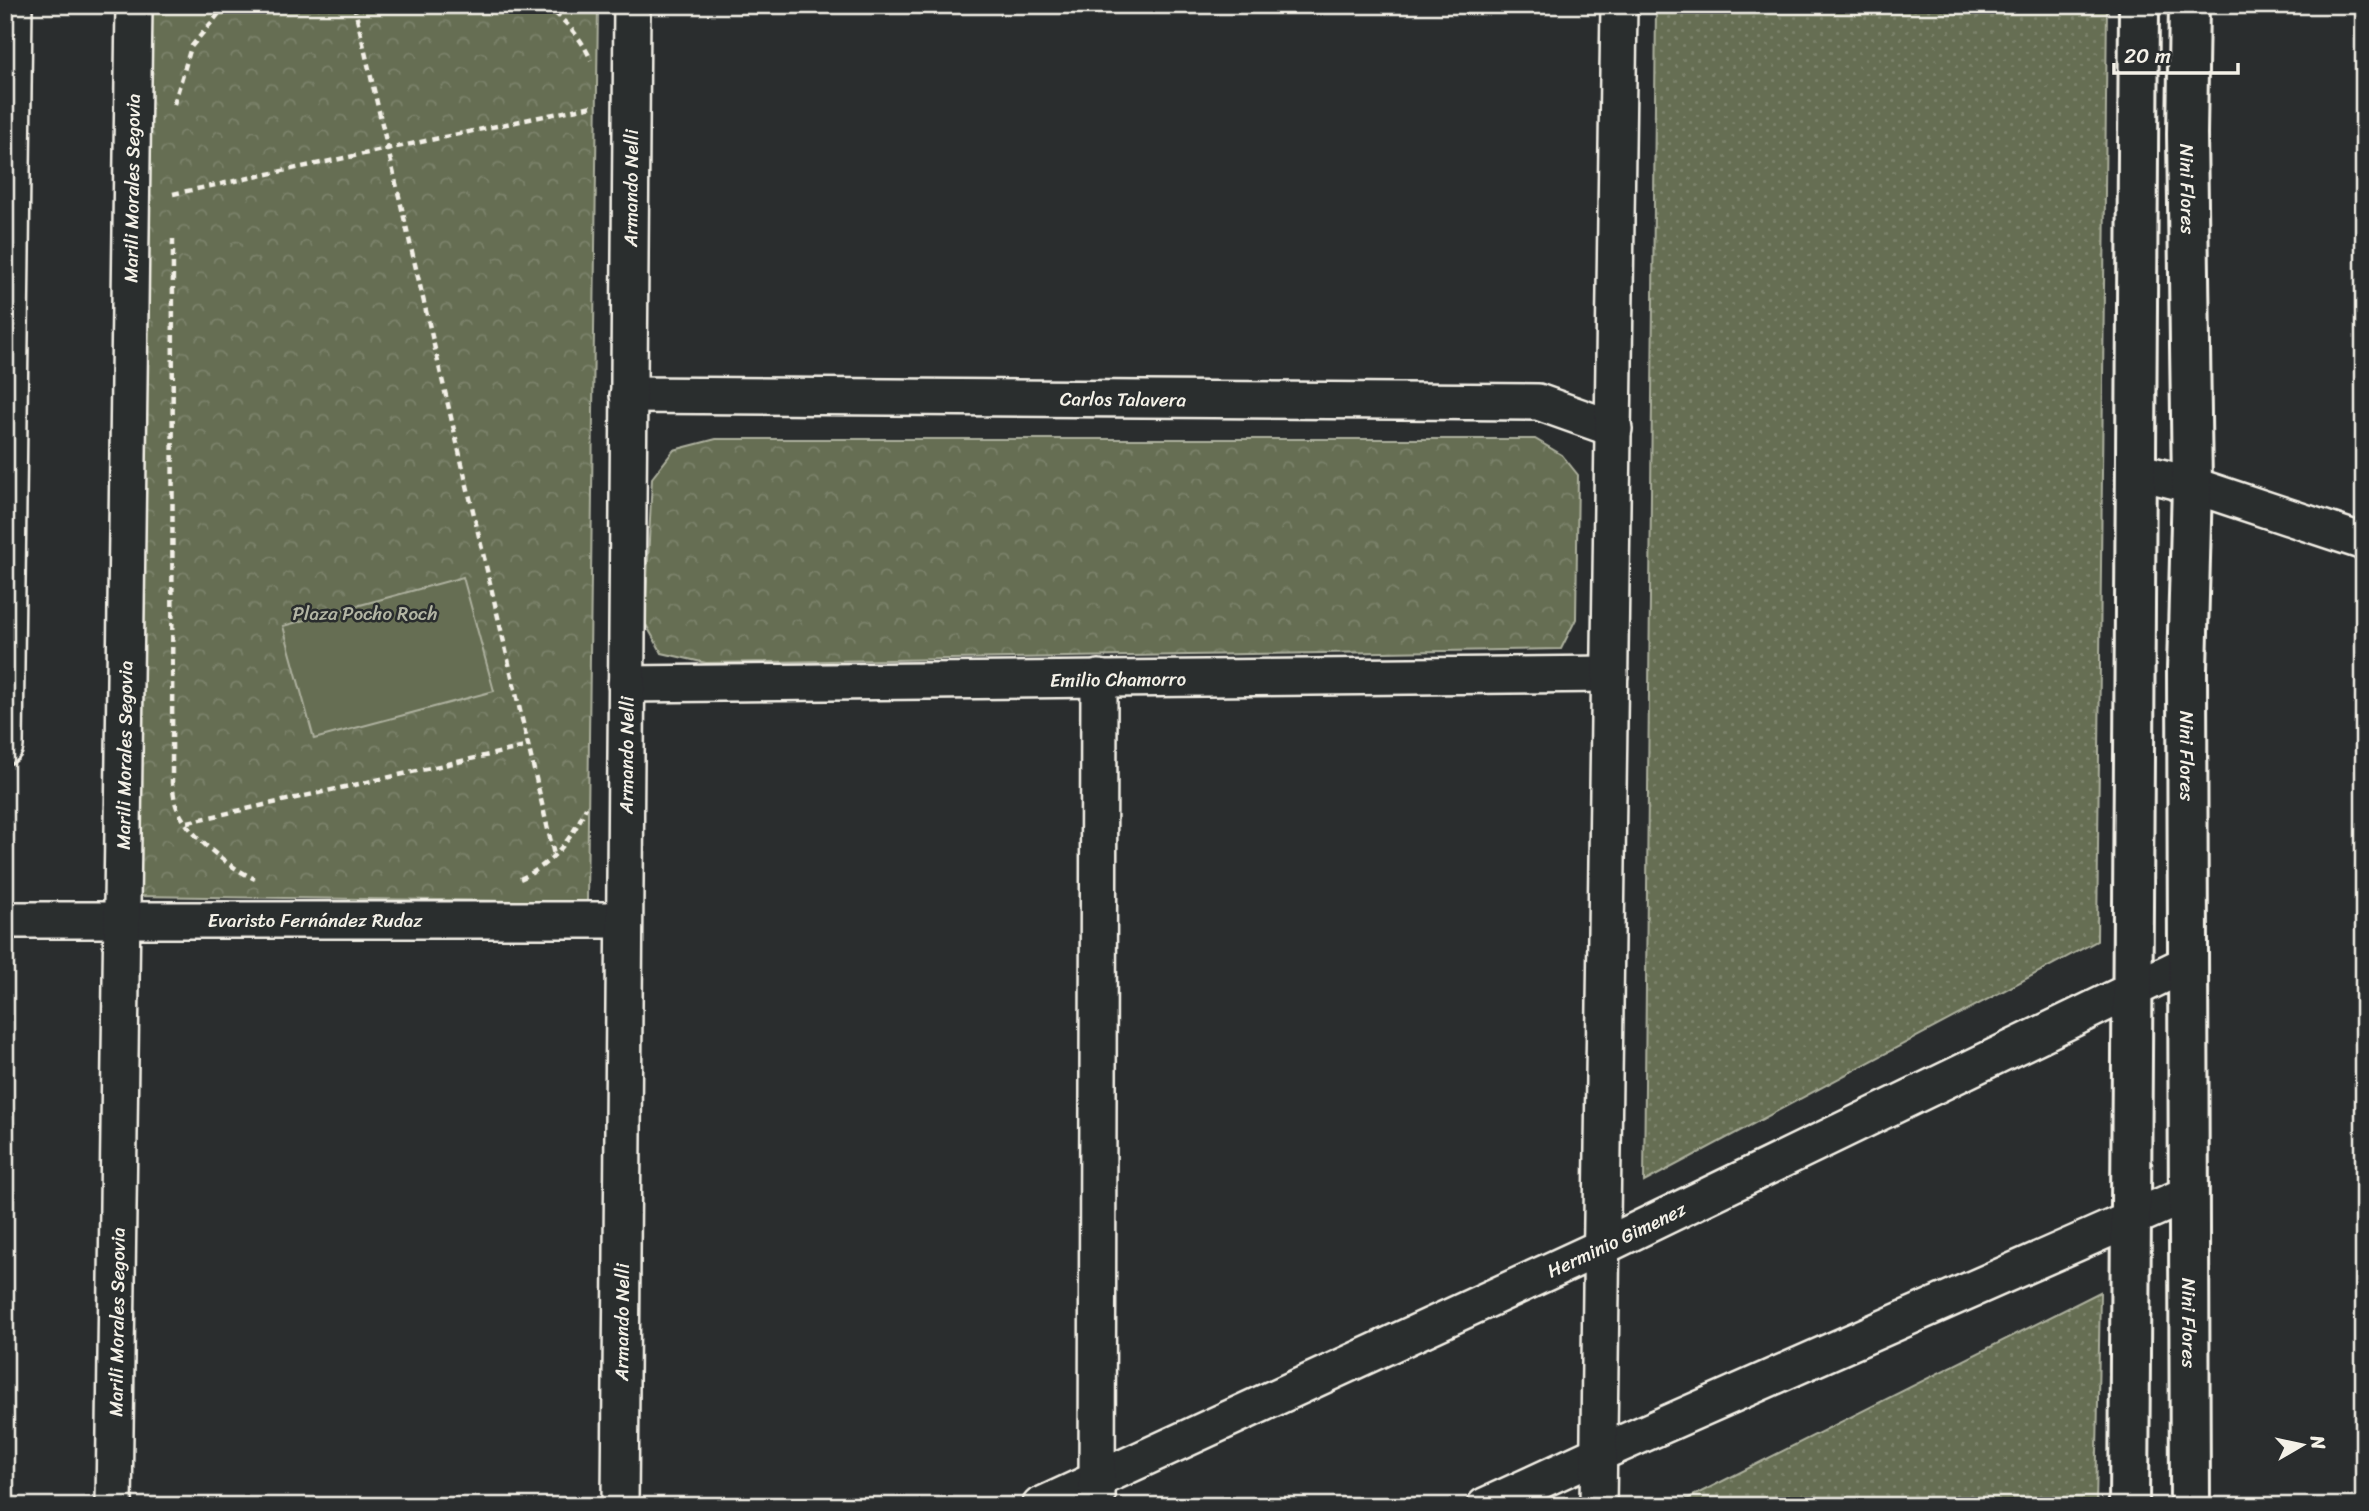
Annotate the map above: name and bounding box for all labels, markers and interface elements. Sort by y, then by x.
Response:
scale bar [2114,32,2238,76]
text: 20 m [2124,37,2171,75]
street label: Marili Morales Segovia [114,93,150,283]
street label: Armando Nelli [614,128,648,248]
street label: Nini Flores [2170,144,2204,235]
street label: Carlos Talavera [1060,382,1187,416]
park label: Plaza Pocho Roch [293,597,438,630]
street label: Marili Morales Segovia [107,660,142,850]
street label: Emilio Chamorro [1050,662,1186,697]
street label: Armando Nelli [610,695,643,815]
street label: Nini Flores [2170,711,2203,801]
street label: Evaristo Fernández Rudaz [208,904,423,937]
street label: Herminio Gimenez [1541,1192,1693,1287]
street label: Marili Morales Segovia [99,1227,135,1417]
street label: Armando Nelli [605,1262,639,1382]
street label: Nini Flores [2172,1278,2206,1368]
north arrow [2268,1410,2338,1480]
text: N [2301,1432,2336,1452]

